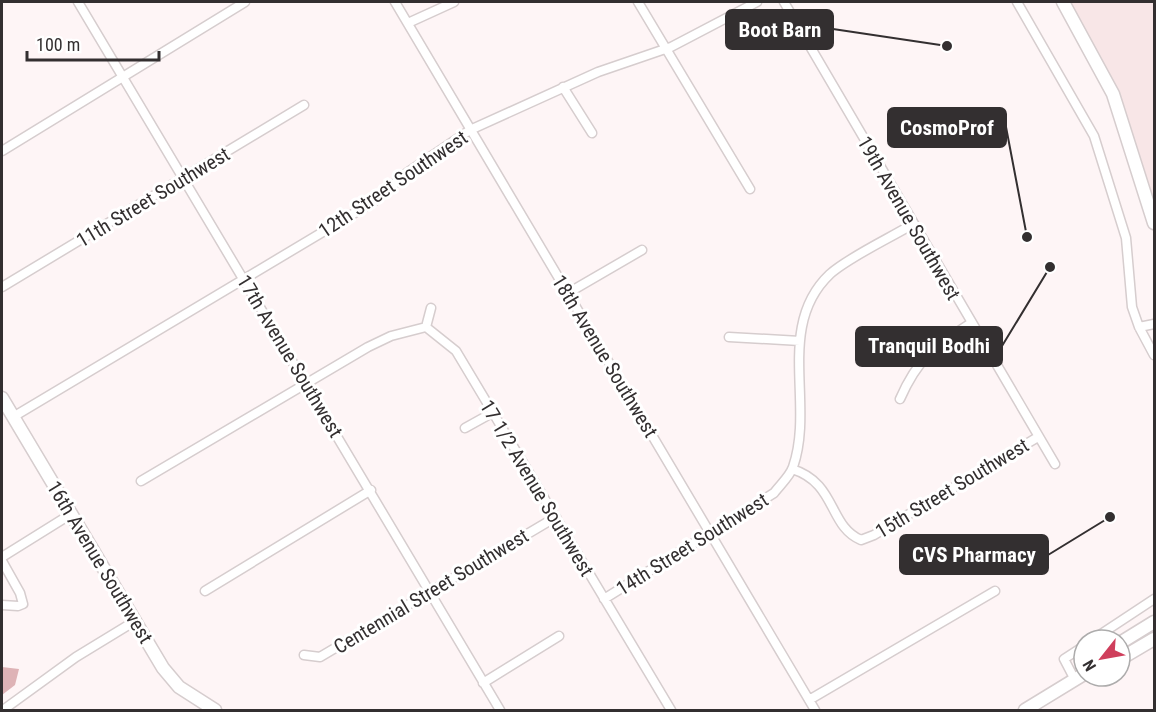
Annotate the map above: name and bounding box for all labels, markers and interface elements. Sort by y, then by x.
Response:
callout: Boot Barn [726,10,833,49]
text: Boot Barn [739,18,821,42]
scale bar [27,24,159,62]
text: 100 m [36,34,80,55]
callout: CosmoProf [888,108,1006,147]
text: CosmoProf [900,116,994,140]
street label: 12th Street Southwest [314,125,472,243]
street label: 19th Avenue Southwest [852,132,966,304]
street label: 11th Street Southwest [72,142,234,252]
street label: 17th Avenue Southwest [232,270,348,442]
street label: 18th Avenue Southwest [547,270,663,442]
callout: Tranquil Bodhi [856,327,1002,366]
text: Tranquil Bodhi [868,334,990,358]
street label: 17 1/2 Avenue Southwest [475,396,599,581]
street label: 15th Street Southwest [871,433,1033,543]
street label: 16th Avenue Southwest [42,476,158,648]
street label: 14th Street Southwest [612,488,772,600]
street label: Centennial Street Southwest [329,523,533,659]
callout: CVS Pharmacy [900,535,1048,574]
text: CVS Pharmacy [912,543,1037,567]
north arrow [1072,628,1132,688]
text: N [1079,656,1100,675]

